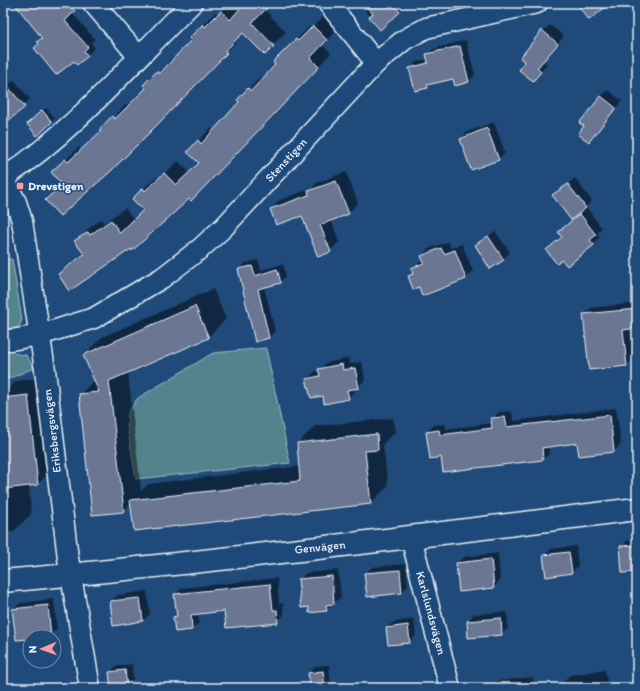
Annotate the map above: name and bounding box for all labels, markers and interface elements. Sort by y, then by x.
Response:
street label: Stenstigen [262,135,310,185]
place label: Drevstigen [28,179,84,194]
marker: Drevstigen [15,181,25,191]
street label: Eriksbergsvägen [40,388,64,474]
street label: Genvägen [294,537,346,557]
street label: Karlslundsvägen [413,570,449,657]
north arrow [22,629,62,669]
text: N [26,645,39,653]

